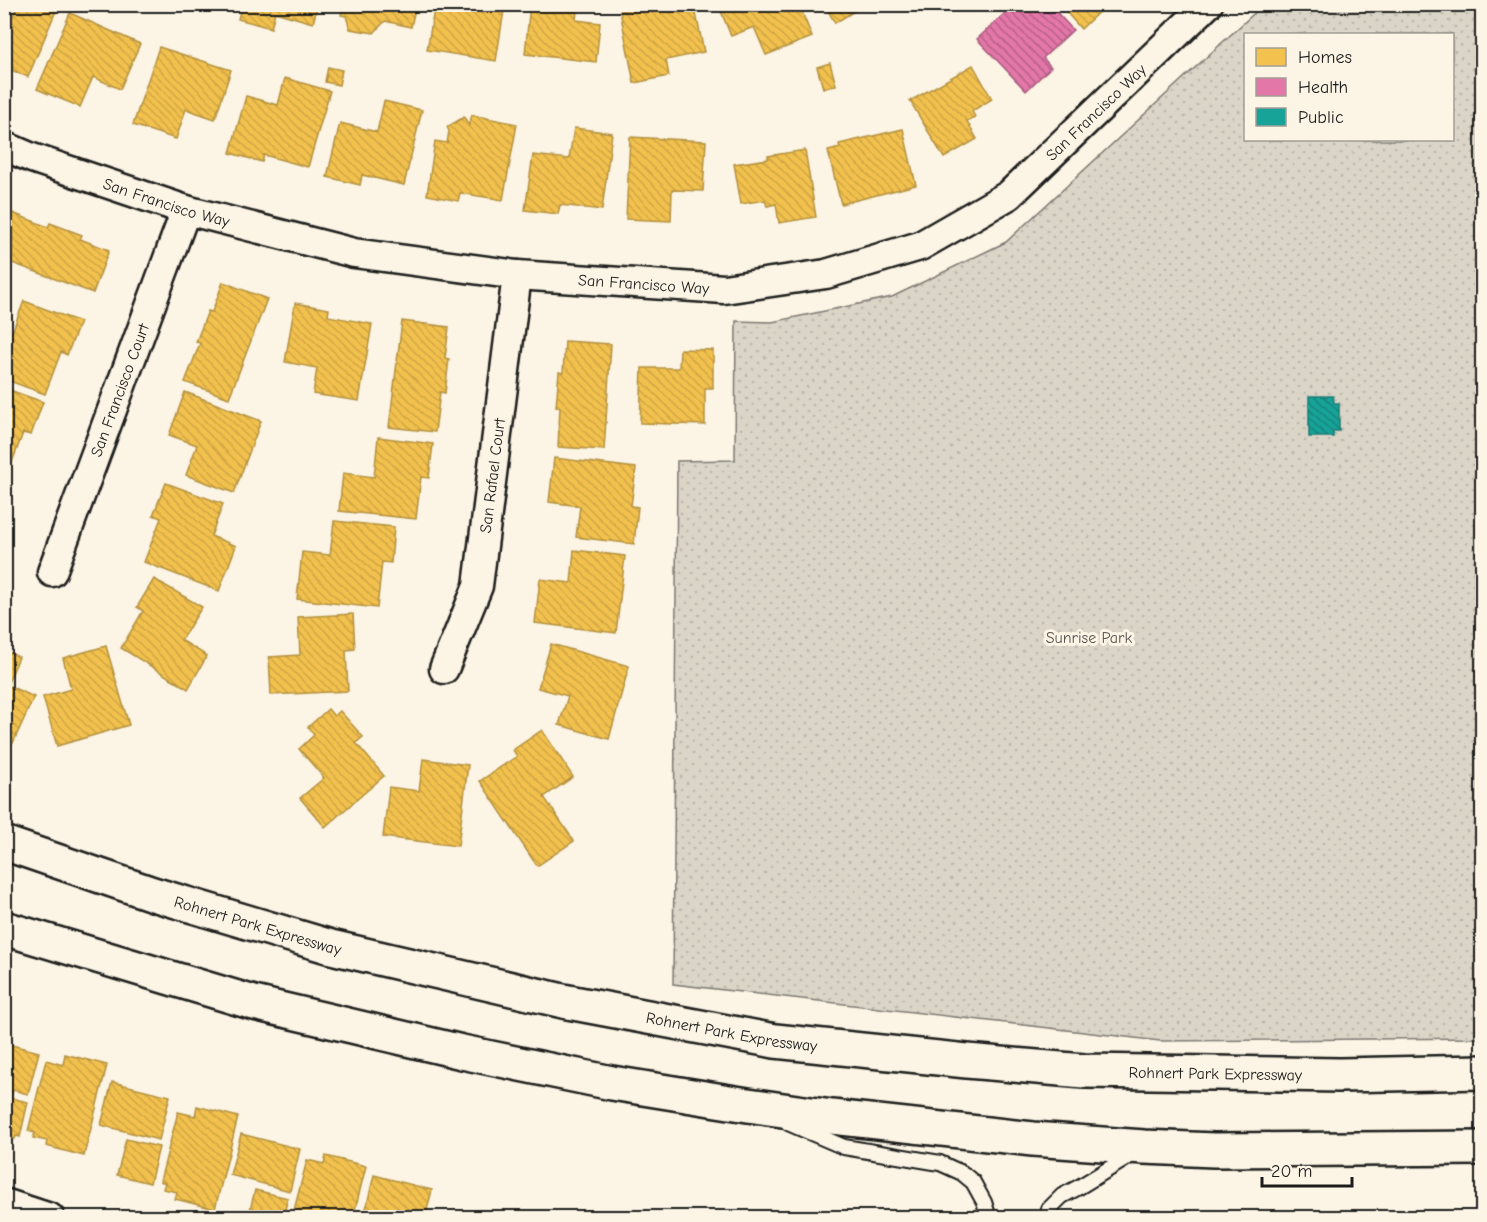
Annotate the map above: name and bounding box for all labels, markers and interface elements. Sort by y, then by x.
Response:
legend [1244,33,1454,141]
text: Homes [1298,47,1352,68]
street label: San Francisco Way [1043,60,1150,165]
text: Health [1298,77,1348,98]
text: Public [1298,107,1344,128]
street label: San Francisco Way [101,175,232,231]
street label: San Francisco Way [578,271,711,298]
street label: San Francisco Court [87,321,153,460]
street label: San Rafael Court [477,417,509,534]
park label: Sunrise Park [1046,629,1132,647]
street label: Rohnert Park Expressway [172,893,344,959]
street label: Rohnert Park Expressway [645,1009,819,1055]
street label: Rohnert Park Expressway [1128,1064,1303,1084]
scale bar [1262,1150,1352,1188]
text: 20 m [1271,1161,1312,1182]

